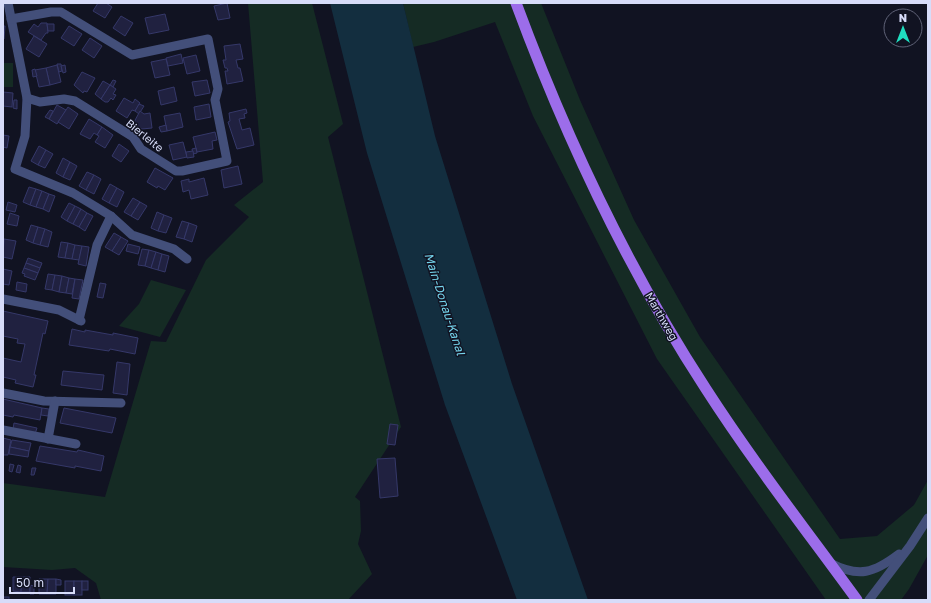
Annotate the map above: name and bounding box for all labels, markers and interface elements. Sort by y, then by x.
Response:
north arrow [883,8,923,48]
text: N [899,11,907,24]
street label: Bierleite [124,116,166,154]
water label: Main-Donau-Kanal [421,251,469,358]
street label: Marthweg [643,290,681,342]
scale bar [10,569,74,595]
text: 50 m [16,575,44,590]

